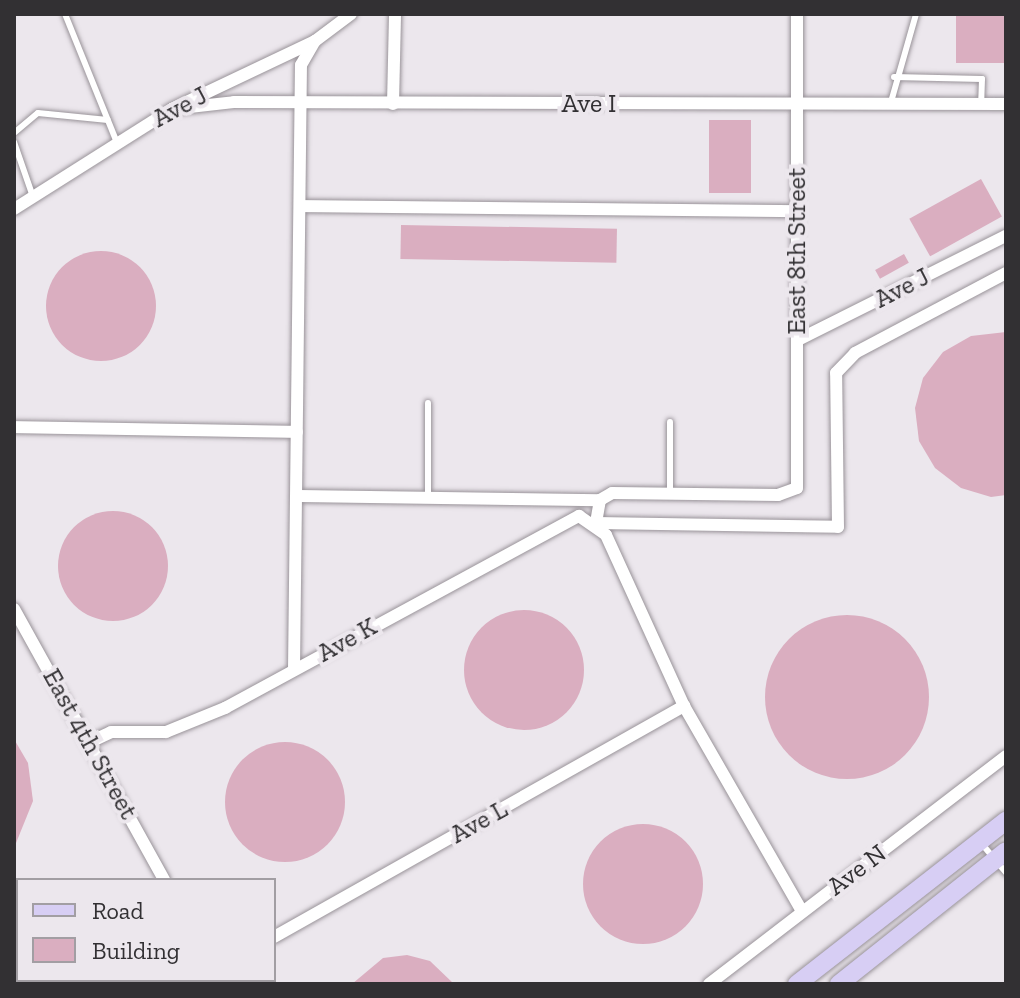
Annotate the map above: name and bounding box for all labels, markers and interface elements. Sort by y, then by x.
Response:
street label: Ave J [147,80,213,134]
street label: Ave I [562,88,616,120]
street label: East 8th Street [781,167,813,335]
street label: Ave J [869,261,935,315]
street label: Ave K [312,611,382,669]
street label: East 4th Street [36,663,144,825]
street label: Ave L [445,794,513,850]
street label: Ave N [821,838,893,902]
legend [16,878,276,982]
text: Road [92,896,144,925]
text: Building [92,936,180,965]

